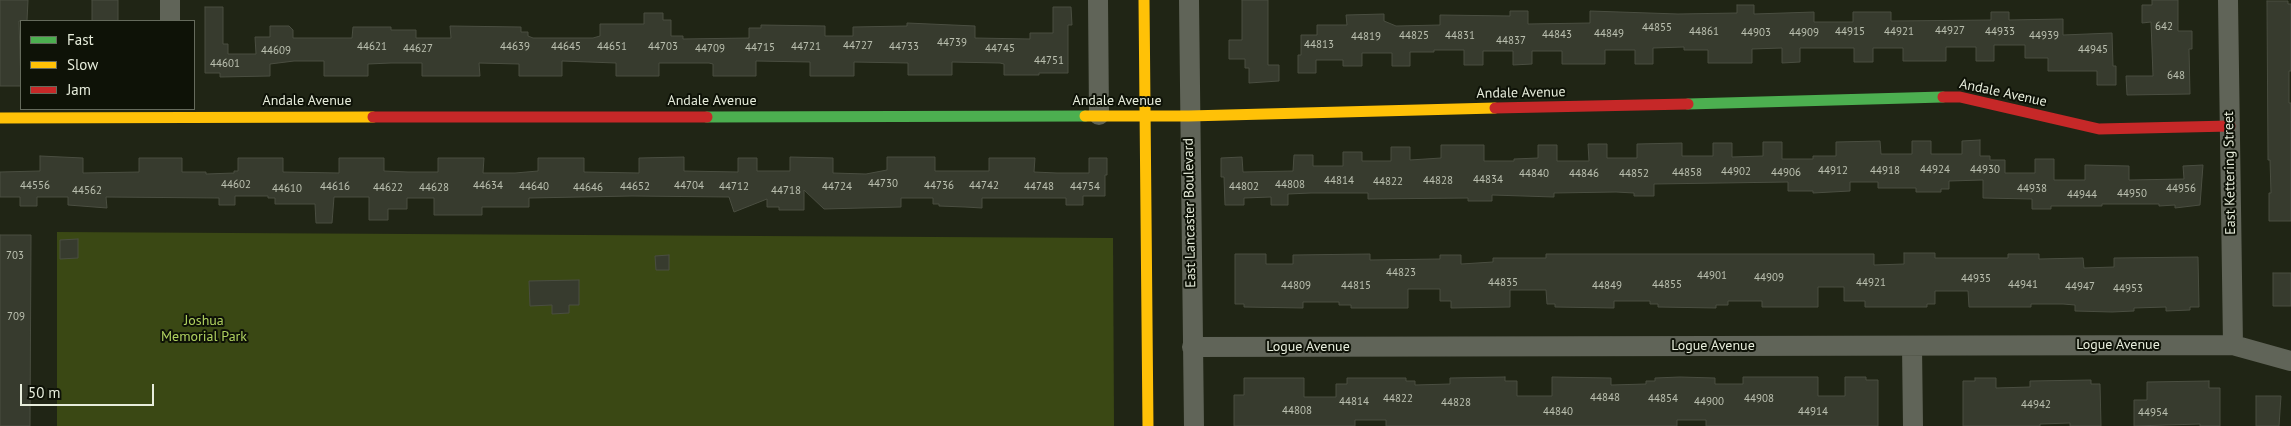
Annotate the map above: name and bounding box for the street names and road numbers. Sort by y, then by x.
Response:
street label: Andale Avenue [1958,76,2048,110]
street label: Andale Avenue [1476,84,1566,102]
street label: Andale Avenue [263,93,351,109]
street label: Andale Avenue [668,93,756,109]
street label: Andale Avenue [1073,93,1161,109]
street label: East Kettering Street [2221,111,2239,235]
street label: East Lancaster Boulevard [1180,138,1200,288]
street label: Logue Avenue [2076,337,2160,353]
street label: Logue Avenue [1671,338,1755,354]
street label: Logue Avenue [1266,339,1350,355]

